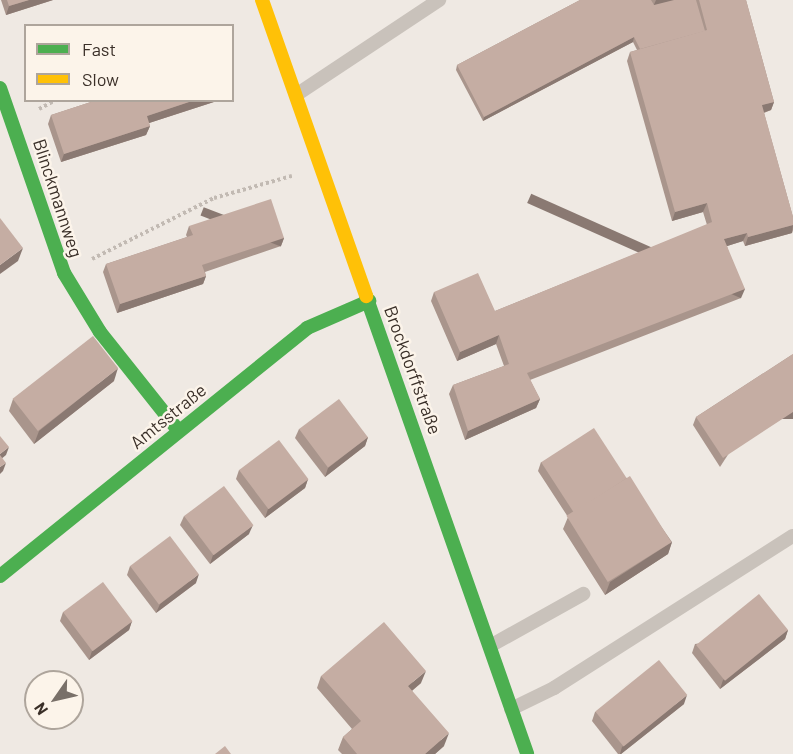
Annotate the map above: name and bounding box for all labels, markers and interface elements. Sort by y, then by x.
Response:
legend [24,24,234,102]
text: Fast [82,38,116,60]
text: Slow [82,68,119,90]
street label: Blinckmannweg [29,136,87,260]
street label: Brockdorffstraße [380,303,446,437]
street label: Amtsstraße [126,379,210,453]
north arrow [24,670,84,730]
text: N [29,700,51,719]

